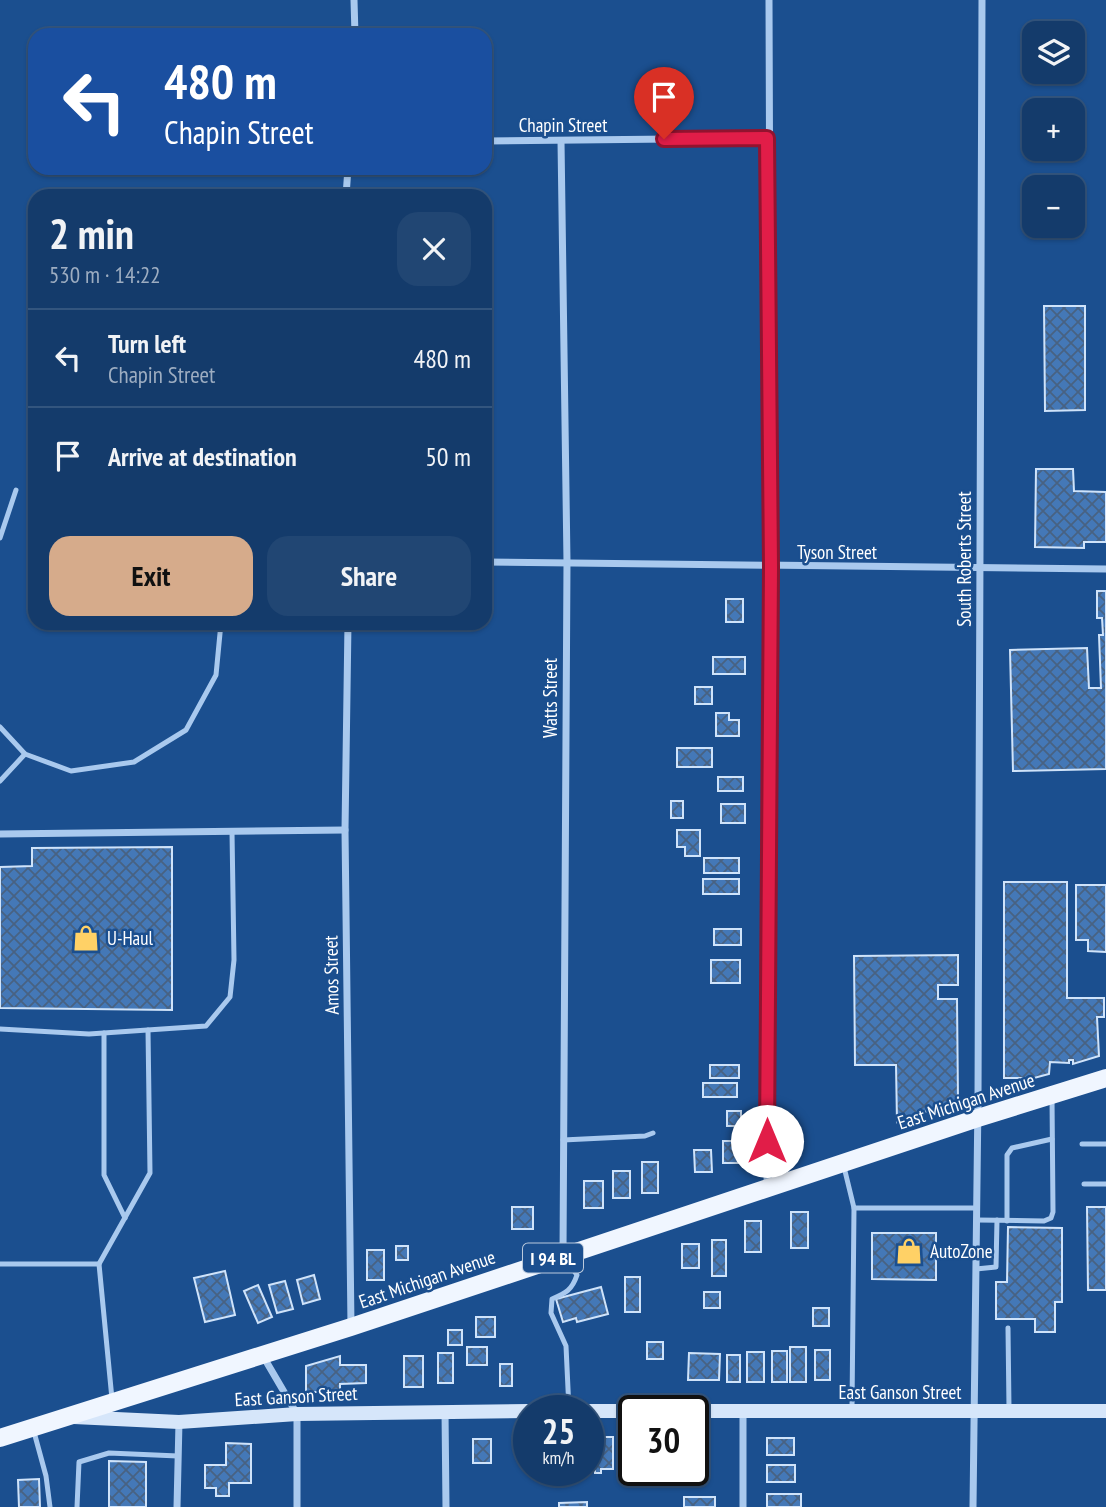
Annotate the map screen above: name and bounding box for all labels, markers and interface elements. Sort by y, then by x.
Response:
map controls [1022,21,1085,238]
button: layers [1022,21,1085,84]
text: 480 m [164,49,277,113]
icon: left [49,56,140,147]
pin [634,67,694,139]
icon: arrive [645,78,683,116]
button: + [1022,98,1085,161]
text: Chapin Street [164,111,313,153]
street label: Chapin Street [519,113,608,137]
button: − [1022,175,1085,238]
text: 2 min [49,206,134,261]
button: close [397,212,471,286]
text: 530 m · 14:22 [49,260,161,289]
text: Turn left [108,327,186,360]
icon: left [49,339,87,377]
text: 480 m [413,342,471,375]
text: Chapin Street [108,360,215,389]
icon: arrive [49,437,87,475]
text: Arrive at destination [108,440,297,473]
text: 50 m [425,440,471,473]
street label: South Roberts Street [952,490,976,627]
button: Exit [49,536,253,616]
button: Share [267,536,471,616]
street label: Tyson Street [797,540,878,564]
street label: Watts Street [538,657,562,738]
shop icon: U-Haul [71,923,101,953]
place label: U-Haul [107,926,153,950]
street label: Amos Street [318,934,344,1015]
street label: East Michigan Avenue [894,1068,1038,1134]
position arrow [730,1104,804,1178]
shop icon: AutoZone [894,1236,924,1266]
place label: AutoZone [930,1239,993,1263]
street label: East Michigan Avenue [356,1244,498,1314]
road number: I 94 BL [523,1244,583,1273]
street label: East Ganson Street [838,1380,962,1404]
street label: East Ganson Street [234,1381,359,1411]
speed limit sign: 30 [618,1395,709,1486]
text: 25 [542,1408,575,1454]
text: km/h [543,1446,574,1469]

